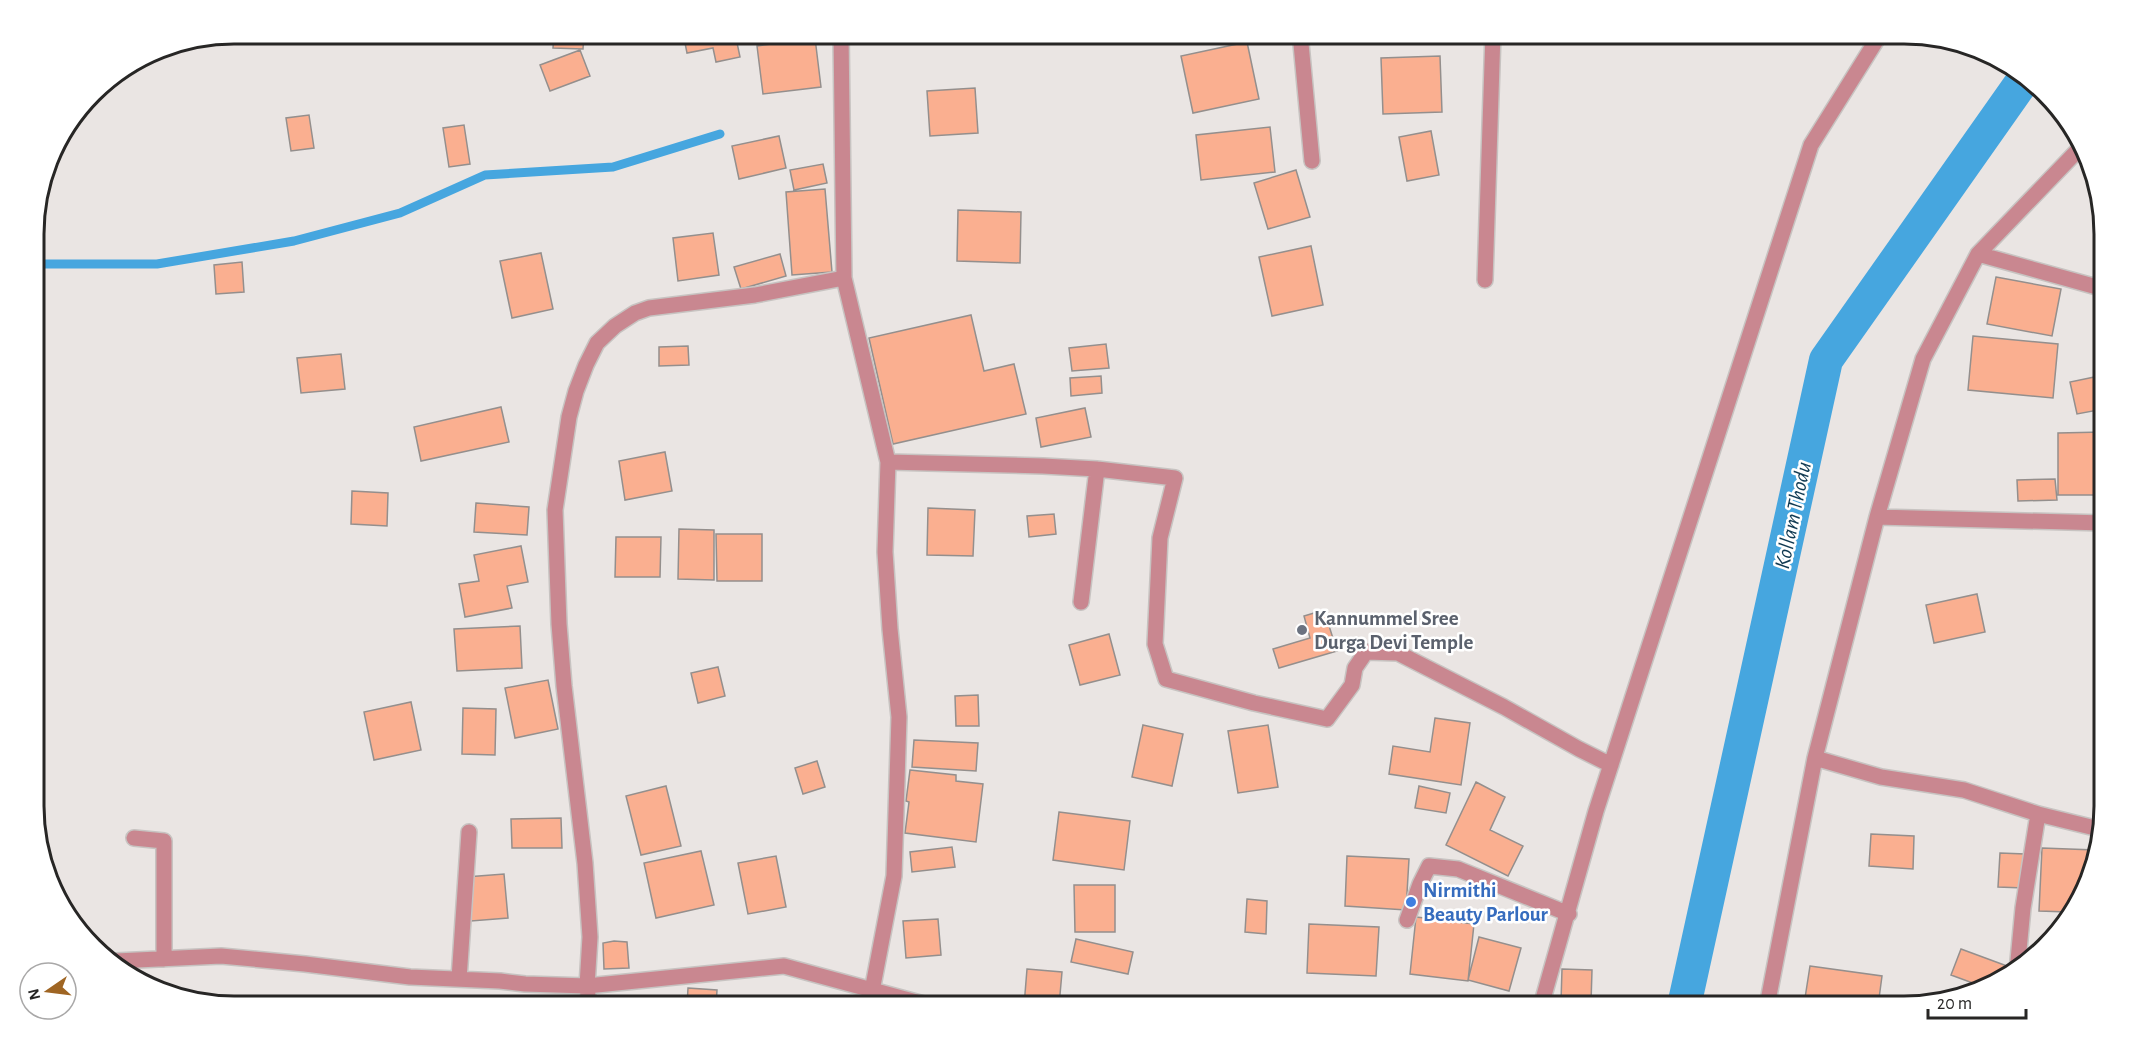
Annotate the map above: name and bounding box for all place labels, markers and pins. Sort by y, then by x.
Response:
place label: Kannummel Sree Durga Devi Temple [1314,608,1473,653]
marker: Kannummel Sree Durga Devi Temple [1295,623,1309,637]
place label: Nirmithi Beauty Parlour [1423,880,1549,925]
marker: Nirmithi Beauty Parlour [1404,895,1418,909]

